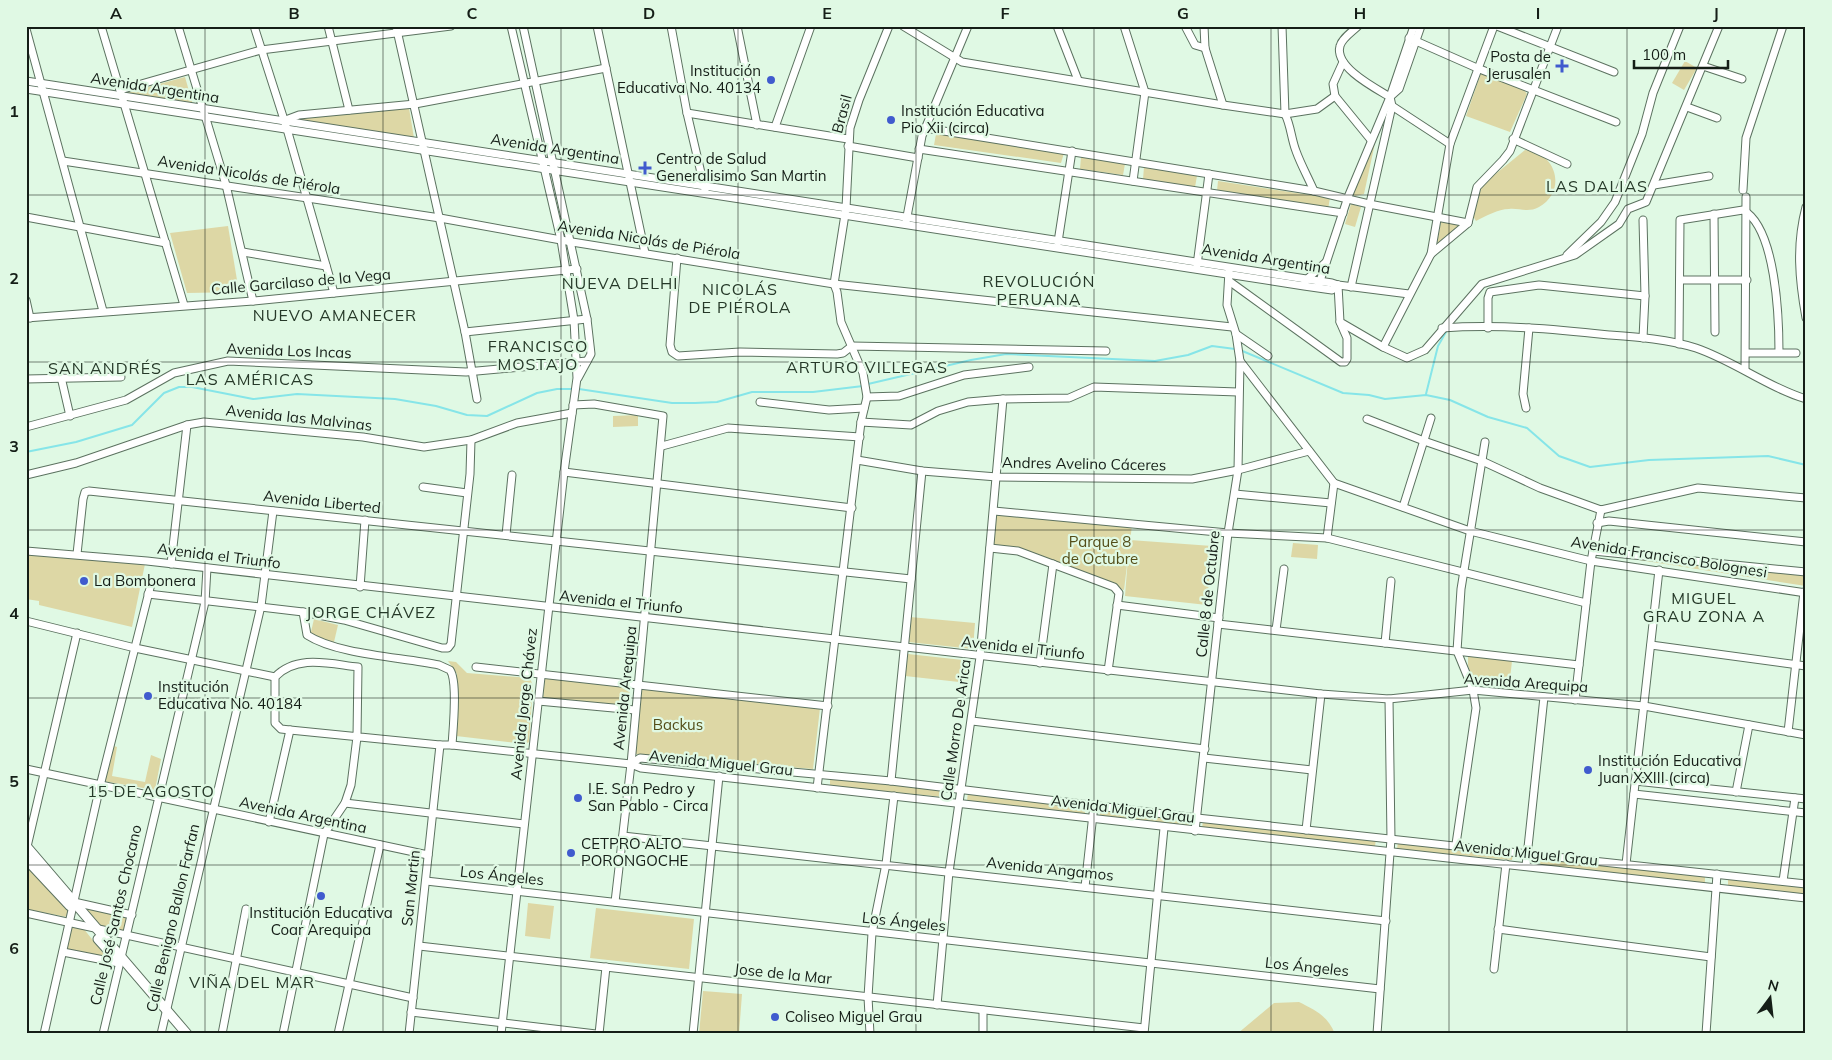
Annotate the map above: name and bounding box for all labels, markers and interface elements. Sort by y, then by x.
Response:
text: A [110,3,122,23]
text: B [288,3,300,23]
text: C [467,3,478,23]
text: D [643,3,655,23]
text: E [822,3,832,23]
text: F [1000,3,1010,23]
text: G [1177,3,1189,23]
text: H [1354,3,1366,23]
text: I [1536,3,1540,23]
text: J [1713,3,1719,23]
scale bar [1634,38,1728,70]
text: 100 m [1642,45,1686,64]
place label: Posta de Jerusalen [1487,47,1551,83]
marker: Posta de Jerusalen [1555,59,1569,73]
place label: Institución Educativa No. 40134 [617,61,761,97]
street label: Avenida Argentina [89,68,221,107]
marker: Institución Educativa No. 40134 [765,74,777,86]
street label: Brasil [827,93,856,135]
text: 1 [9,101,19,121]
place label: Institución Educativa Pio Xii (circa) [901,101,1044,137]
marker: Institución Educativa Pio Xii (circa) [885,114,897,126]
street label: Avenida Argentina [489,129,621,168]
place label: Centro de Salud Generalisimo San Martin [656,149,827,185]
street label: Avenida Nicolás de Piérola [156,151,342,198]
marker: Centro de Salud Generalisimo San Martin [638,161,652,175]
district label: LAS DALIAS [1546,176,1648,196]
street label: Avenida Nicolás de Piérola [556,216,742,263]
street label: Avenida Argentina [1200,239,1332,278]
street label: Calle Garcilaso de la Vega [210,264,392,299]
text: 2 [9,268,19,288]
district label: REVOLUCIÓN PERUANA [983,271,1096,309]
district label: NUEVA DELHI [562,273,678,293]
district label: NICOLÁS DE PIÉROLA [688,279,792,317]
district label: NUEVO AMANECER [253,305,417,325]
district label: FRANCISCO MOSTAJO [488,336,588,374]
street label: Avenida Los Incas [226,339,352,362]
district label: ARTURO VILLEGAS [786,357,948,377]
district label: SAN ANDRÉS [48,358,162,378]
district label: LAS AMÉRICAS [186,369,314,389]
street label: Avenida las Malvinas [225,400,373,435]
text: 3 [9,436,19,456]
street label: Andres Avelino Cáceres [1002,453,1166,474]
street label: Avenida Liberted [262,486,382,517]
street label: Calle 8 de Octubre [1191,529,1224,658]
park label: Parque 8 de Octubre [1062,532,1138,568]
street label: Avenida Francisco Bolognesi [1570,532,1769,581]
street label: Avenida el Triunfo [156,538,282,573]
place label: La Bombonera [94,571,196,590]
marker: La Bombonera [78,575,90,587]
street label: Avenida el Triunfo [558,586,684,617]
district label: MIGUEL GRAU ZONA A [1643,588,1765,626]
district label: JORGE CHÁVEZ [306,602,436,622]
text: 4 [9,603,19,623]
street label: Avenida Arequipa [609,625,640,751]
street label: Avenida Jorge Chávez [506,627,541,781]
street label: Avenida el Triunfo [960,632,1086,663]
street label: Calle Morro De Arica [936,658,975,802]
street label: Avenida Arequipa [1463,669,1589,696]
place label: Institución Educativa No. 40184 [158,677,302,713]
marker: Institución Educativa No. 40184 [142,690,154,702]
park label: Backus [653,715,703,734]
street label: Avenida Miguel Grau [648,745,794,780]
place label: Institución Educativa Juan XXIII (circa) [1598,751,1741,787]
marker: Institución Educativa Juan XXIII (circa) [1582,764,1594,776]
text: 5 [9,771,19,791]
place label: I.E. San Pedro y San Pablo - Circa [588,779,708,815]
district label: 15 DE AGOSTO [87,781,215,801]
street label: Avenida Miguel Grau [1050,790,1196,827]
street label: Avenida Argentina [238,792,369,837]
marker: I.E. San Pedro y San Pablo - Circa [572,792,584,804]
street label: Calle Benigno Ballon Farfan [142,822,203,1014]
street label: Calle José Santos Chocano [85,823,146,1007]
place label: CETPRO ALTO PORONGOCHE [581,834,689,870]
street label: Avenida Miguel Grau [1453,835,1599,870]
marker: CETPRO ALTO PORONGOCHE [565,847,577,859]
street label: San Martin [397,849,424,927]
street label: Avenida Angamos [985,852,1115,885]
street label: Los Ángeles [459,862,545,889]
marker: Institución Educativa Coar Arequipa [315,890,327,902]
place label: Institución Educativa Coar Arequipa [249,903,393,939]
street label: Los Ángeles [861,908,947,935]
text: 6 [9,938,19,958]
street label: Los Ángeles [1264,953,1350,980]
street label: Jose de la Mar [733,959,833,988]
district label: VIÑA DEL MAR [189,972,315,992]
north arrow [1744,972,1794,1022]
text: N [1766,975,1781,996]
place label: Coliseo Miguel Grau [785,1007,922,1026]
marker: Coliseo Miguel Grau [769,1011,781,1023]

